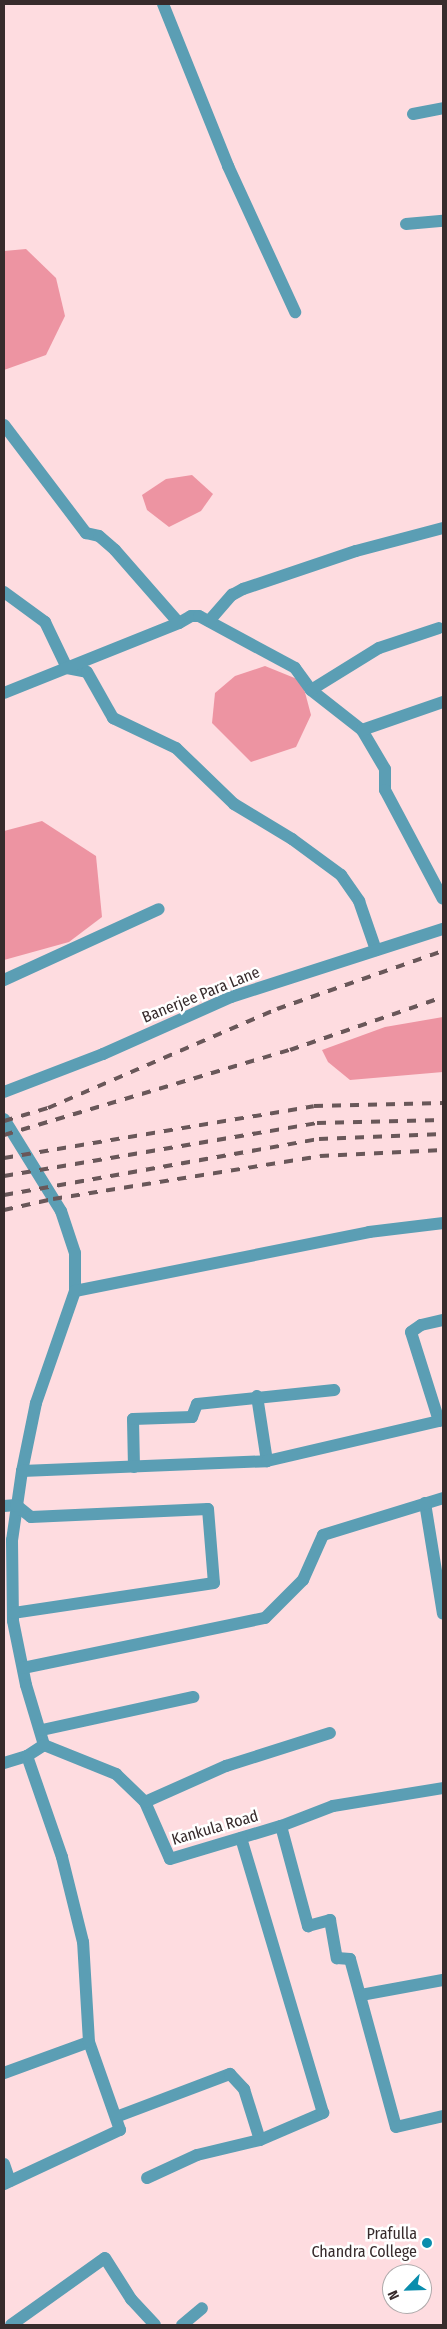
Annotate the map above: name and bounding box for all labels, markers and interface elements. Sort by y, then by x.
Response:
street label: Banerjee Para Lane [139,963,263,1027]
street label: Kankula Road [169,1806,261,1850]
place label: Prafulla Chandra College [311,2224,417,2262]
marker: Prafulla Chandra College [421,2237,433,2249]
north arrow [382,2264,432,2314]
text: N [384,2288,403,2302]

